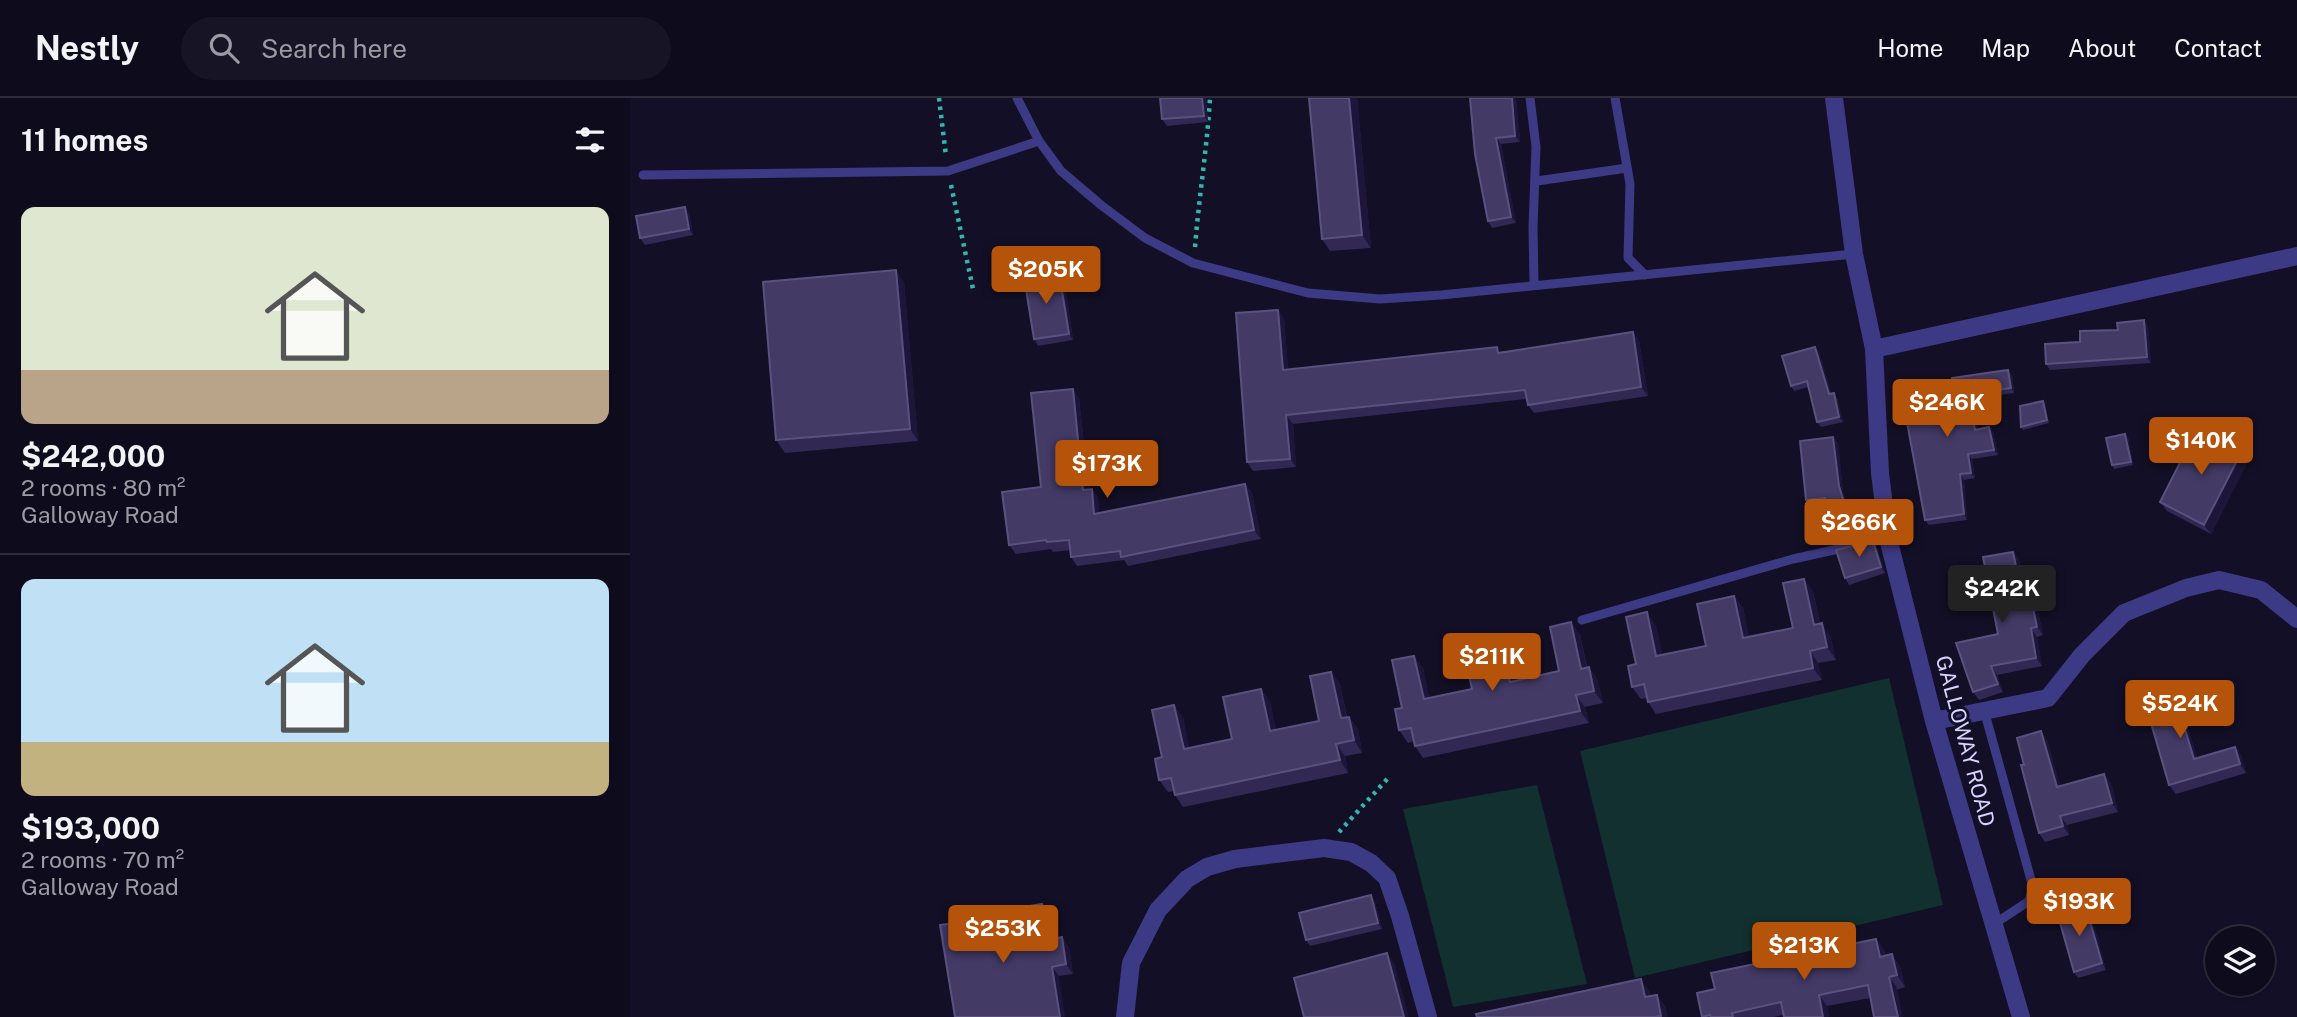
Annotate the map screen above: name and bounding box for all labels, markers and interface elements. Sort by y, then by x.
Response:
search box [181,17,671,80]
text: Nestly [35,29,139,67]
icon: search [205,29,243,67]
text: Search here [261,33,407,64]
text: Home [1877,34,1943,62]
text: Map [1981,34,2030,62]
text: About [2068,34,2136,62]
text: Contact [2174,34,2262,62]
icon: filters [571,121,609,159]
text: 11 homes [21,122,148,158]
pin: $205K [997,246,1095,306]
icon: home [252,253,378,379]
text: $205K [1007,255,1085,282]
pin: $246K [1898,380,1996,439]
text: $246K [1908,388,1986,415]
pin: $140K [2152,418,2250,477]
text: $140K [2165,426,2237,453]
text: $242,000 [21,438,165,474]
pin: $173K [1058,440,1156,500]
text: $173K [1071,449,1143,476]
text: 2 rooms · 80 m² [21,474,186,501]
pin: $266K [1810,500,1908,559]
text: Galloway Road [21,501,179,528]
text: $266K [1820,508,1898,535]
pin: $242K [1953,566,2051,625]
text: $242K [1964,574,2040,601]
icon: home [252,625,378,751]
pin: $211K [1443,634,1541,693]
text: $211K [1459,642,1525,669]
street label: GALLOWAY ROAD [1931,653,2000,829]
pin: $524K [2131,680,2229,740]
text: $524K [2141,689,2219,716]
text: $193,000 [21,810,160,846]
text: 2 rooms · 70 m² [21,846,184,873]
text: Galloway Road [21,873,179,900]
pin: $193K [2030,878,2128,938]
text: $193K [2043,887,2115,914]
pin: $253K [954,906,1052,965]
text: $253K [964,914,1042,941]
pin: $213K [1755,922,1853,982]
map controls [2205,926,2275,996]
button: layers [2205,926,2275,996]
text: $213K [1768,931,1840,958]

